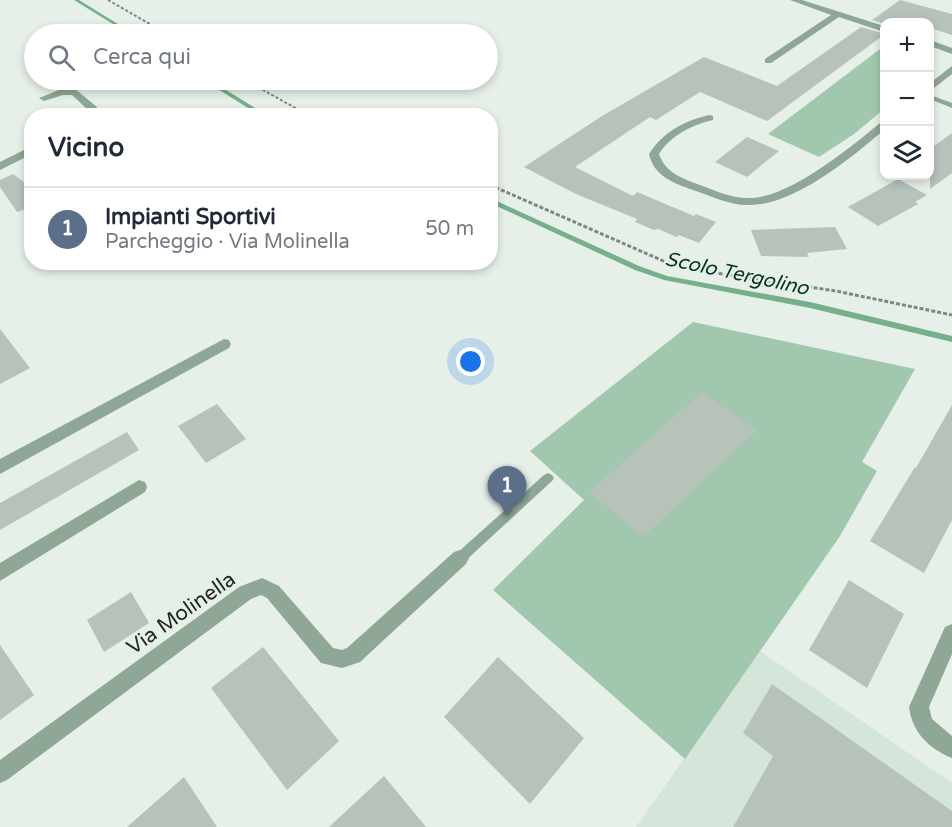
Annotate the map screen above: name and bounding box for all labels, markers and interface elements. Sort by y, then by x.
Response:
map controls [880,18,934,180]
button: + [880,18,934,72]
search box [24,24,498,90]
icon: search [45,41,78,74]
text: Cerca qui [93,44,191,70]
button: − [880,72,934,126]
button: layers [880,126,934,180]
text: Vicino [48,132,124,163]
text: Impianti Sportivi [105,204,276,230]
text: 1 [61,217,74,241]
text: 50 m [425,217,474,241]
text: Parcheggio · Via Molinella [105,230,350,254]
water label: Scolo Tergolino [663,247,812,301]
your location [456,347,485,376]
pin: 1 [488,466,526,516]
street label: Via Molinella [122,567,240,660]

